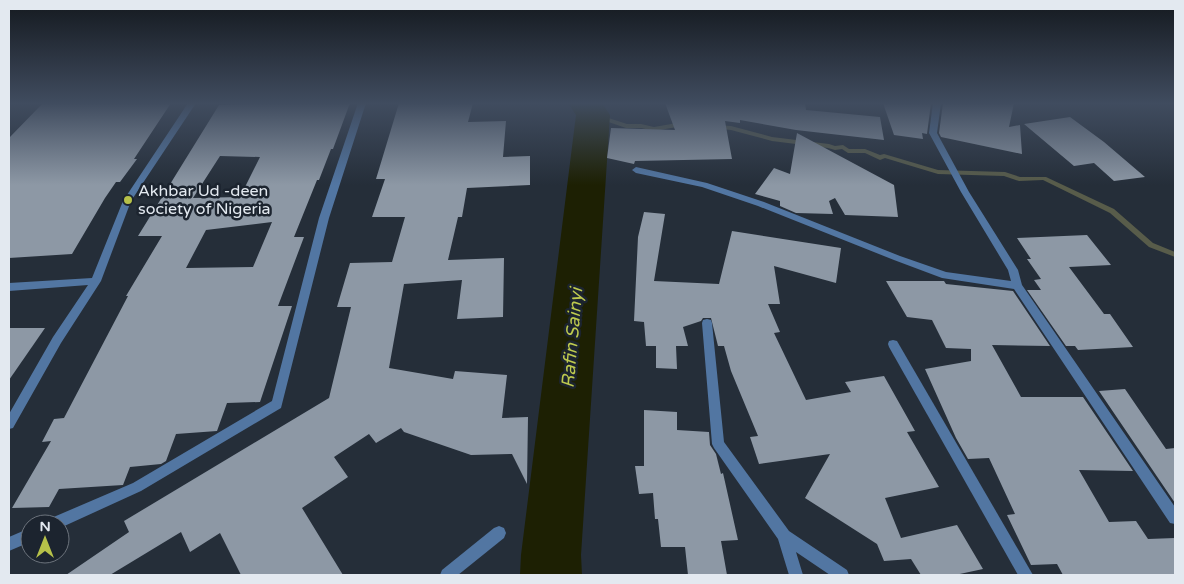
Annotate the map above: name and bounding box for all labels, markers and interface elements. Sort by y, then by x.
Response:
place label: Akhbar Ud -deen society of Nigeria [138,181,271,219]
marker: Akhbar Ud -deen society of Nigeria [122,194,134,206]
water label: Rafin Sainyi [557,285,588,389]
north arrow [20,514,70,564]
text: N [39,518,51,535]

